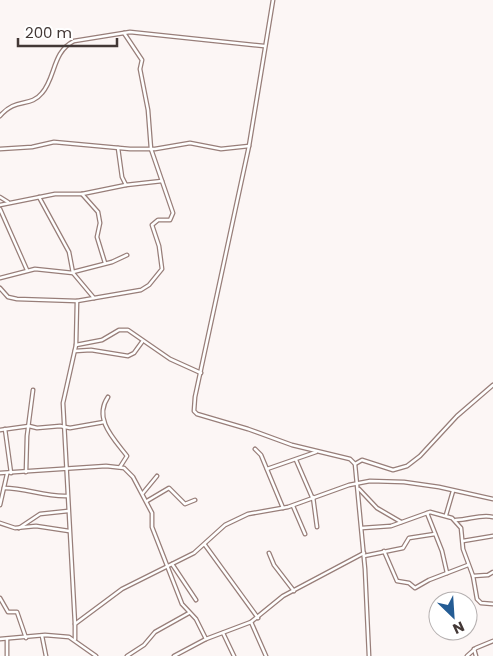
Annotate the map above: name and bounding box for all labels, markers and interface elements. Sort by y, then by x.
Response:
scale bar [18,15,116,47]
text: 200 m [25,22,72,43]
north arrow [428,591,478,641]
text: N [449,616,467,639]

